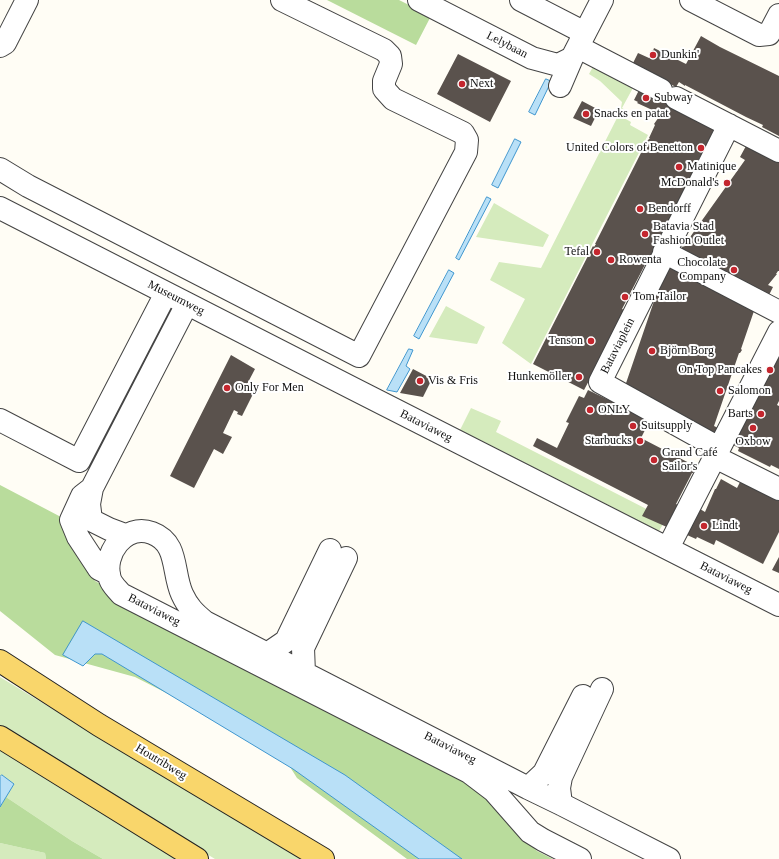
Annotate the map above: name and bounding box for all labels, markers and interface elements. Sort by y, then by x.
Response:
street label: Lelybaan [484,28,530,62]
place label: Dunkin' [661,48,699,62]
marker: Dunkin' [648,50,658,60]
place label: Next [470,77,493,91]
marker: Next [457,79,467,89]
place label: Subway [654,91,693,105]
marker: Subway [641,93,651,103]
place label: Snacks en patat [594,107,669,121]
marker: Snacks en patat [581,109,591,119]
place label: United Colors of Benetton [566,141,693,155]
marker: United Colors of Benetton [696,143,706,153]
place label: Matinique [687,160,736,174]
marker: Matinique [674,162,684,172]
place label: McDonald's [661,176,719,190]
marker: McDonald's [722,178,732,188]
place label: Bendorff [648,202,691,216]
marker: Bendorff [635,204,645,214]
place label: Batavia Stad Fashion Outlet [653,220,724,248]
marker: Batavia Stad Fashion Outlet [640,229,650,239]
place label: Tefal [565,245,589,259]
marker: Tefal [592,247,602,257]
place label: Rowenta [619,253,662,267]
marker: Rowenta [606,255,616,265]
place label: Chocolate Company [677,256,726,284]
marker: Chocolate Company [729,265,739,275]
street label: Museumweg [145,278,207,318]
place label: Tom Tailor [633,290,686,304]
marker: Tom Tailor [620,292,630,302]
street label: Bataviaplein [598,316,638,376]
place label: Tenson [549,334,583,348]
marker: Tenson [586,336,596,346]
place label: Björn Borg [660,344,714,358]
marker: Björn Borg [647,346,657,356]
place label: On Top Pancakes [678,363,762,377]
marker: On Top Pancakes [765,365,775,375]
place label: Hunkemöller [508,370,571,384]
marker: Hunkemöller [574,372,584,382]
place label: Vis & Fris [428,374,478,388]
marker: Vis & Fris [415,376,425,386]
place label: Only For Men [235,381,304,395]
marker: Only For Men [222,383,232,393]
place label: Salomon [728,384,771,398]
marker: Salomon [715,386,725,396]
place label: ONLY [598,403,630,417]
marker: ONLY [585,405,595,415]
street label: Bataviaweg [397,407,455,445]
place label: Barts [728,407,753,421]
marker: Barts [756,409,766,419]
place label: Suitsupply [641,419,692,433]
marker: Suitsupply [628,421,638,431]
marker: Oxbow [748,423,758,433]
place label: Starbucks [585,434,632,448]
place label: Oxbow [735,435,771,449]
marker: Starbucks [635,436,645,446]
place label: Grand Café Sailor's [662,446,718,474]
marker: Grand Café Sailor's [649,455,659,465]
place label: Lindt [712,519,738,533]
marker: Lindt [699,521,709,531]
street label: Bataviaweg [697,559,755,597]
street label: Bataviaweg [125,591,183,629]
street label: Bataviaweg [421,729,479,767]
street label: Houtribweg [133,741,189,783]

